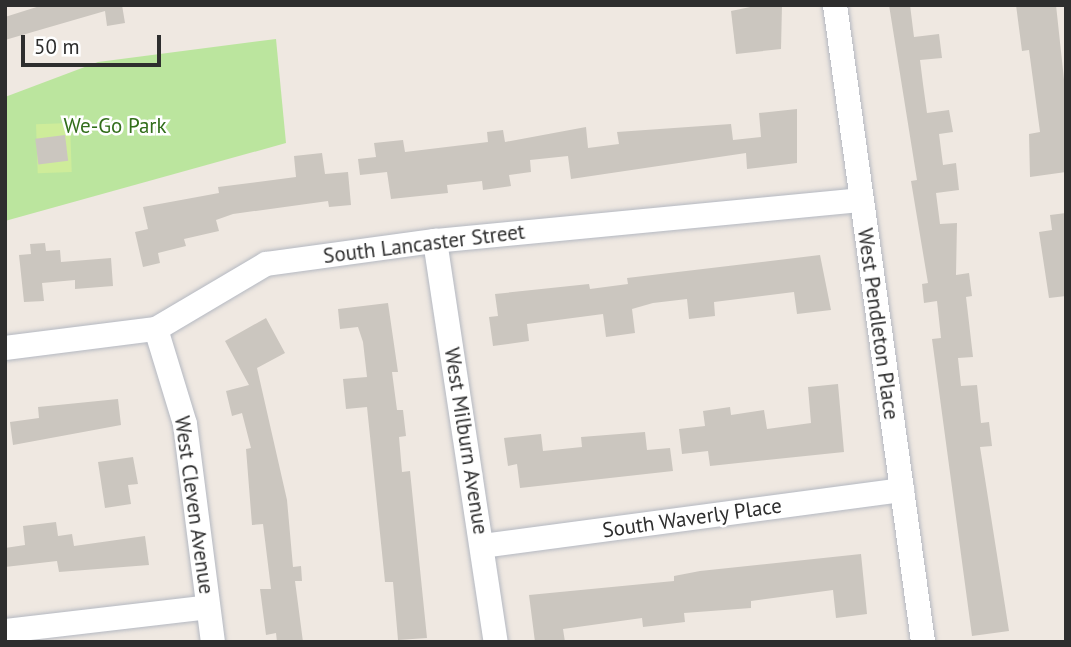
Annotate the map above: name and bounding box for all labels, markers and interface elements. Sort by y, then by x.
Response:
scale bar [24,21,164,65]
text: 50 m [34,33,80,60]
park label: We-Go Park [63,113,167,139]
street label: South Lancaster Street [322,219,526,269]
street label: West Pendleton Place [852,227,904,421]
street label: West Milburn Avenue [439,345,493,537]
street label: West Cleven Avenue [169,414,219,596]
street label: South Waverly Place [600,493,784,543]

